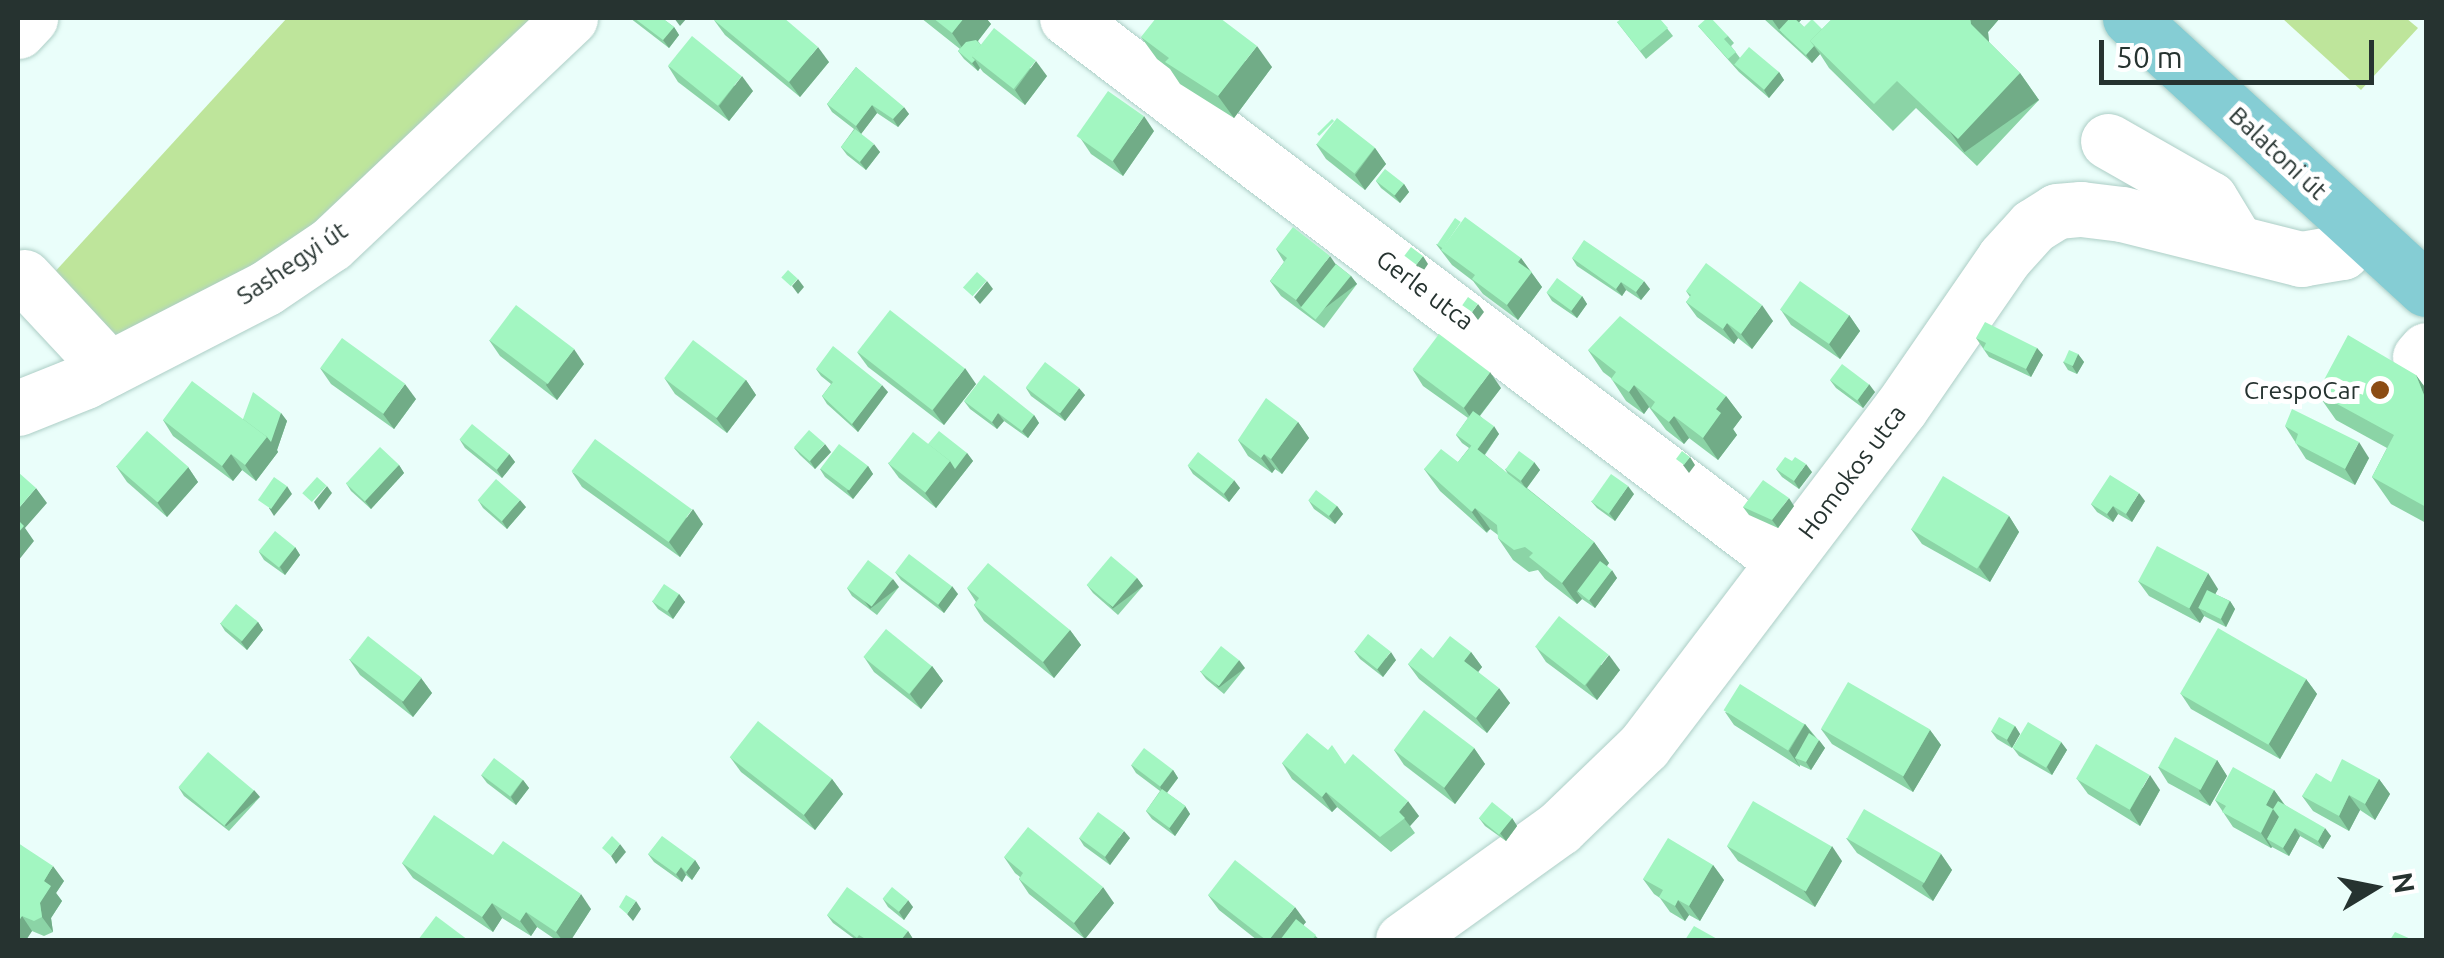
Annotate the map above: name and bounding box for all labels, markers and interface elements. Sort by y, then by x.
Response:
scale bar [2104,20,2379,82]
text: 50 m [2116,40,2183,74]
street label: Balatoni út [2223,100,2333,206]
street label: Sashegyi út [231,215,353,311]
street label: Gerle utca [1370,244,1480,336]
place label: CrespoCar [2244,375,2360,405]
marker: CrespoCar [2369,379,2391,401]
street label: Homokos utca [1792,399,1912,545]
north arrow [2324,838,2424,938]
text: N [2387,870,2421,896]

